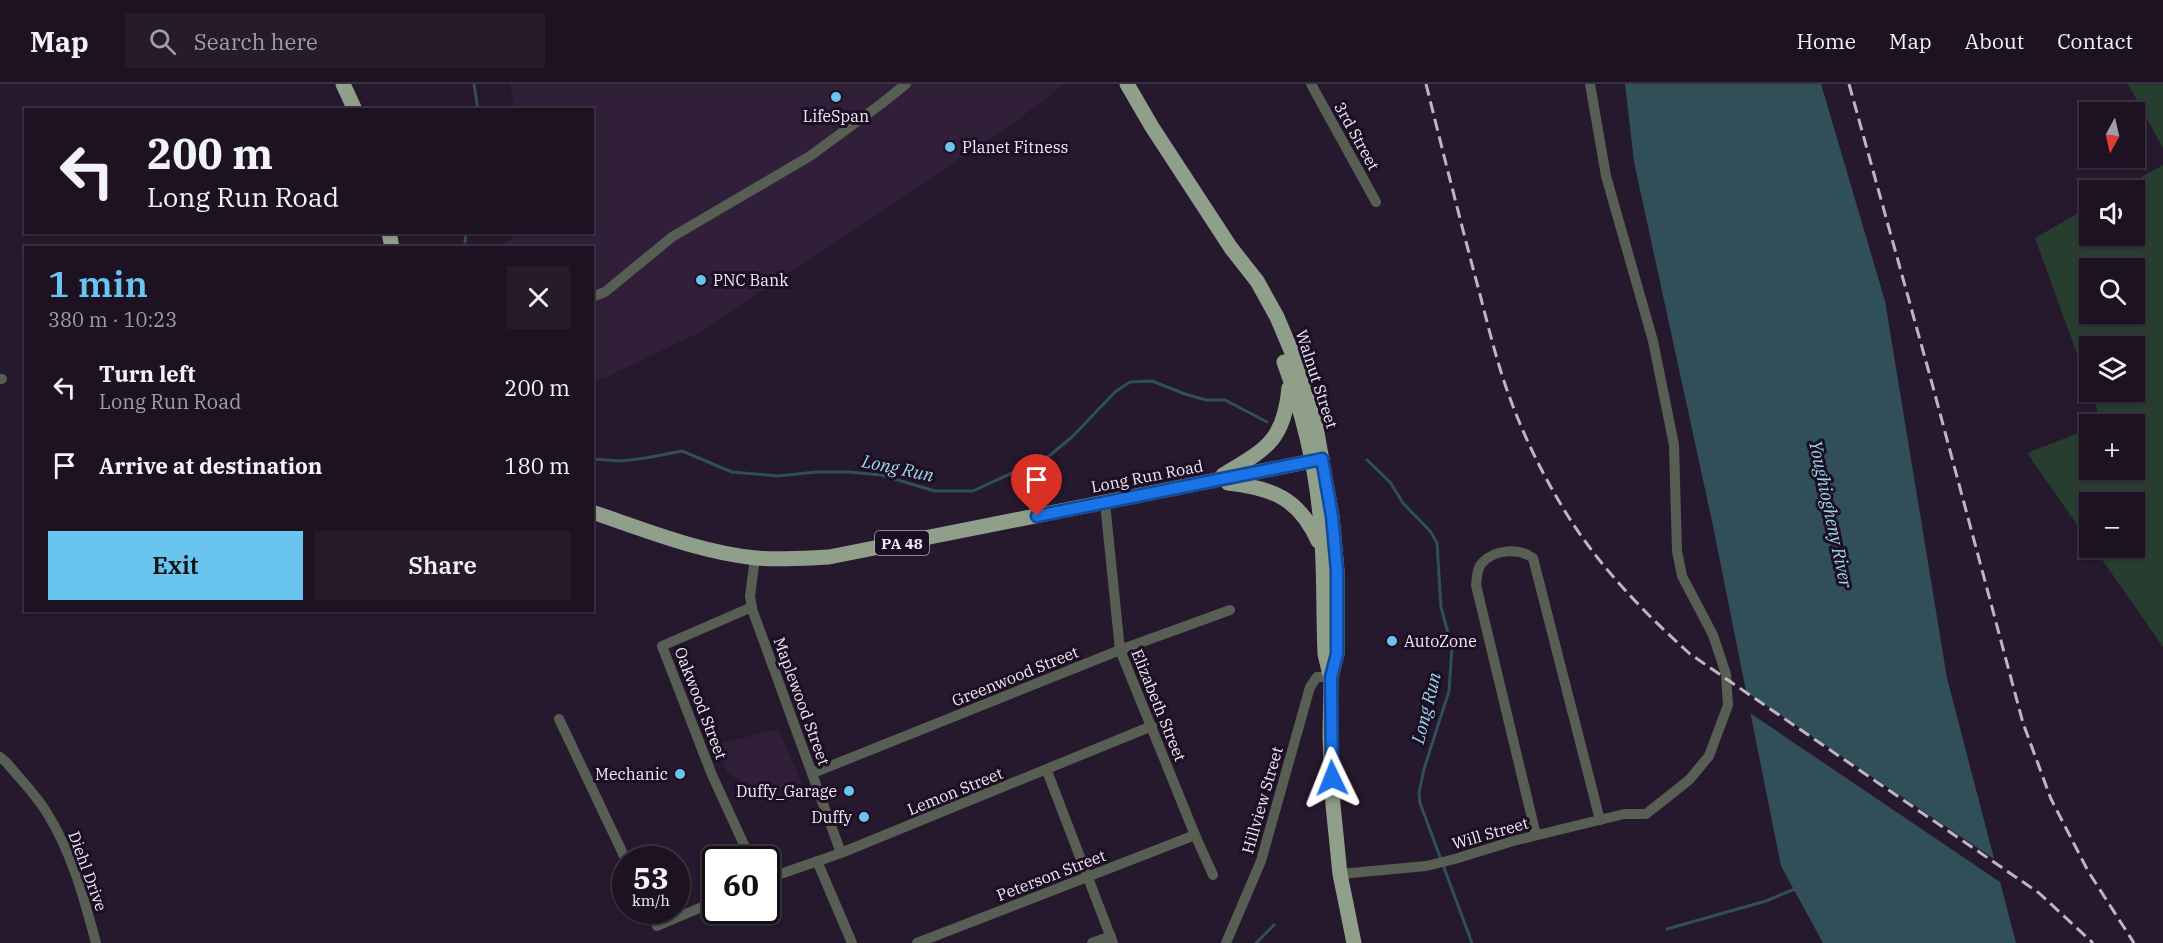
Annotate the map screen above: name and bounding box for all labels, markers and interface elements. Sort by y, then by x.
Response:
search box [125,14,545,68]
text: Map [30,23,89,60]
icon: search [146,25,179,58]
text: Search here [194,27,318,56]
text: Home [1796,27,1856,55]
text: Map [1889,27,1932,55]
text: About [1965,27,2024,55]
text: Contact [2057,27,2133,55]
marker: LifeSpan [829,90,843,104]
street label: 3rd Street [1330,98,1384,174]
north arrow [2079,102,2145,168]
map controls [2079,102,2145,558]
place label: LifeSpan [803,106,869,126]
text: 200 m [147,126,273,181]
icon: left [48,132,126,210]
place label: Planet Fitness [962,137,1068,157]
marker: Planet Fitness [943,140,957,154]
text: Long Run Road [147,179,339,214]
button: sound [2079,180,2145,246]
button: search [2079,258,2145,324]
text: 1 min [48,260,148,307]
button: close [507,266,570,329]
place label: PNC Bank [713,270,789,290]
marker: PNC Bank [694,273,708,287]
text: 380 m · 10:23 [48,306,177,333]
street label: Walnut Street [1292,327,1342,431]
button: layers [2079,336,2145,402]
text: Turn left [99,359,195,388]
icon: left [48,371,81,404]
text: 200 m [504,373,570,402]
text: Long Run Road [99,388,241,415]
button: + [2079,414,2145,480]
water label: Youghiogheny River [1804,438,1858,591]
icon: arrive [48,449,81,482]
water label: Long Run [859,449,937,487]
text: Arrive at destination [99,451,322,480]
text: 180 m [504,451,570,480]
pin [1011,454,1062,516]
street label: Long Run Road [1089,455,1205,497]
icon: arrive [1020,463,1053,496]
button: − [2079,492,2145,558]
button: Exit [48,531,303,600]
button: Share [315,531,570,600]
road number: PA 48 [875,531,929,555]
place label: AutoZone [1404,631,1477,651]
street label: Maplewood Street [770,634,835,768]
marker: AutoZone [1385,634,1399,648]
street label: Greenwood Street [949,641,1082,711]
street label: Oakwood Street [670,644,732,762]
street label: Elizabeth Street [1127,646,1191,764]
water label: Long Run [1406,669,1446,747]
street label: Hillview Street [1237,744,1287,856]
position arrow [1300,746,1364,810]
street label: Lemon Street [904,763,1006,819]
place label: Mechanic [595,764,668,784]
marker: Mechanic [673,767,687,781]
place label: Duffy_Garage [736,781,837,801]
marker: Duffy_Garage [842,784,856,798]
place label: Duffy [811,807,852,827]
marker: Duffy [857,810,871,824]
street label: Will Street [1449,812,1531,853]
street label: Diehl Drive [64,828,112,914]
street label: Peterson Street [994,845,1109,905]
speed limit sign: 60 [702,846,780,924]
text: 53 [633,858,669,897]
text: km/h [632,891,670,910]

